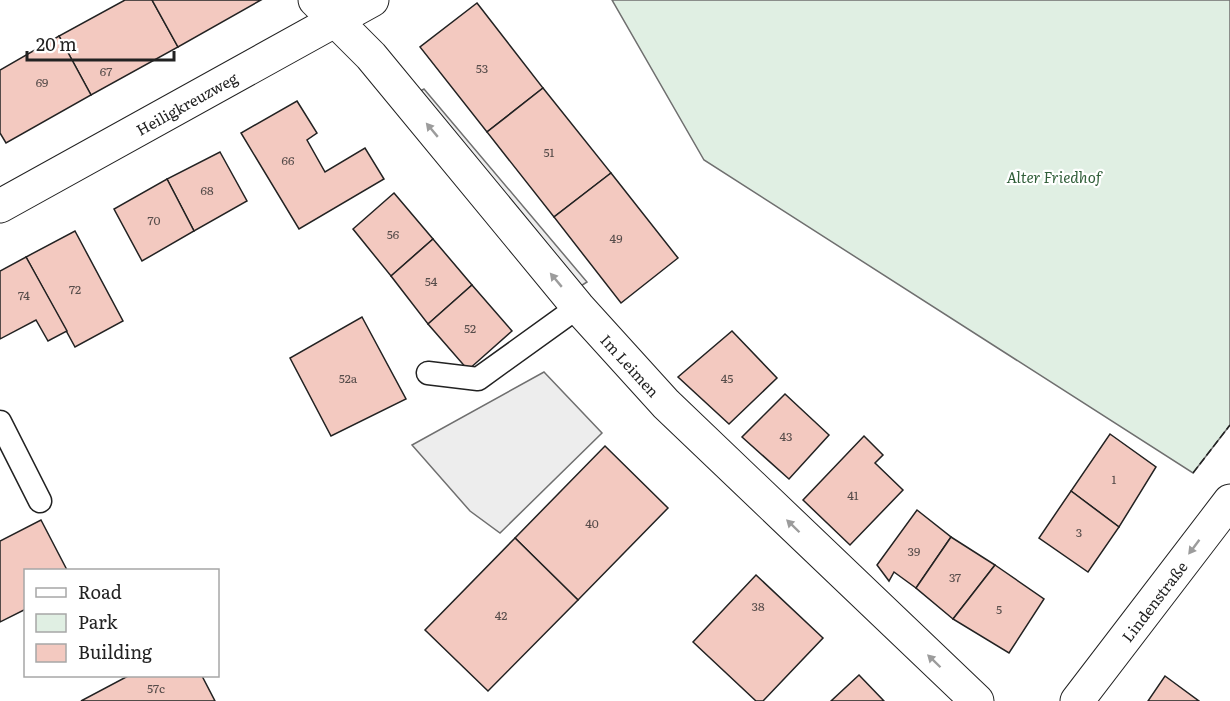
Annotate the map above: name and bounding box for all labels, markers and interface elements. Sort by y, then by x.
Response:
scale bar [27,24,174,62]
text: 20 m [36,30,77,57]
house number: 53 [476,59,488,77]
house number: 67 [100,62,112,80]
street label: Heiligkreuzweg [131,65,242,140]
house number: 69 [36,73,48,91]
one-way arrow [426,123,439,138]
house number: 51 [544,143,555,161]
house number: 66 [282,151,295,169]
park label: Alter Friedhof [1007,165,1104,188]
house number: 68 [200,181,214,199]
house number: 70 [147,211,161,229]
house number: 56 [387,225,400,243]
house number: 49 [610,229,622,247]
house number: 54 [425,272,438,290]
one-way arrow [550,272,563,288]
house number: 72 [69,280,81,298]
house number: 74 [18,286,30,304]
house number: 52 [464,319,476,337]
street label: Im Leimen [596,328,666,402]
house number: 52a [339,369,358,387]
house number: 45 [721,369,733,387]
house number: 43 [779,427,793,445]
house number: 1 [1112,470,1117,488]
house number: 41 [847,486,859,504]
house number: 40 [585,514,599,532]
one-way arrow [786,519,801,533]
house number: 3 [1076,523,1082,541]
one-way arrow [1189,540,1201,555]
house number: 39 [908,542,920,560]
street label: Lindenstraße [1115,555,1192,646]
house number: 37 [949,568,961,586]
legend [24,569,219,677]
text: Road [78,578,122,605]
house number: 38 [751,597,765,615]
house number: 5 [996,600,1002,618]
house number: 42 [495,606,507,624]
text: Park [78,608,119,635]
text: Building [78,638,153,665]
one-way arrow [928,654,942,668]
house number: 57c [147,679,165,697]

